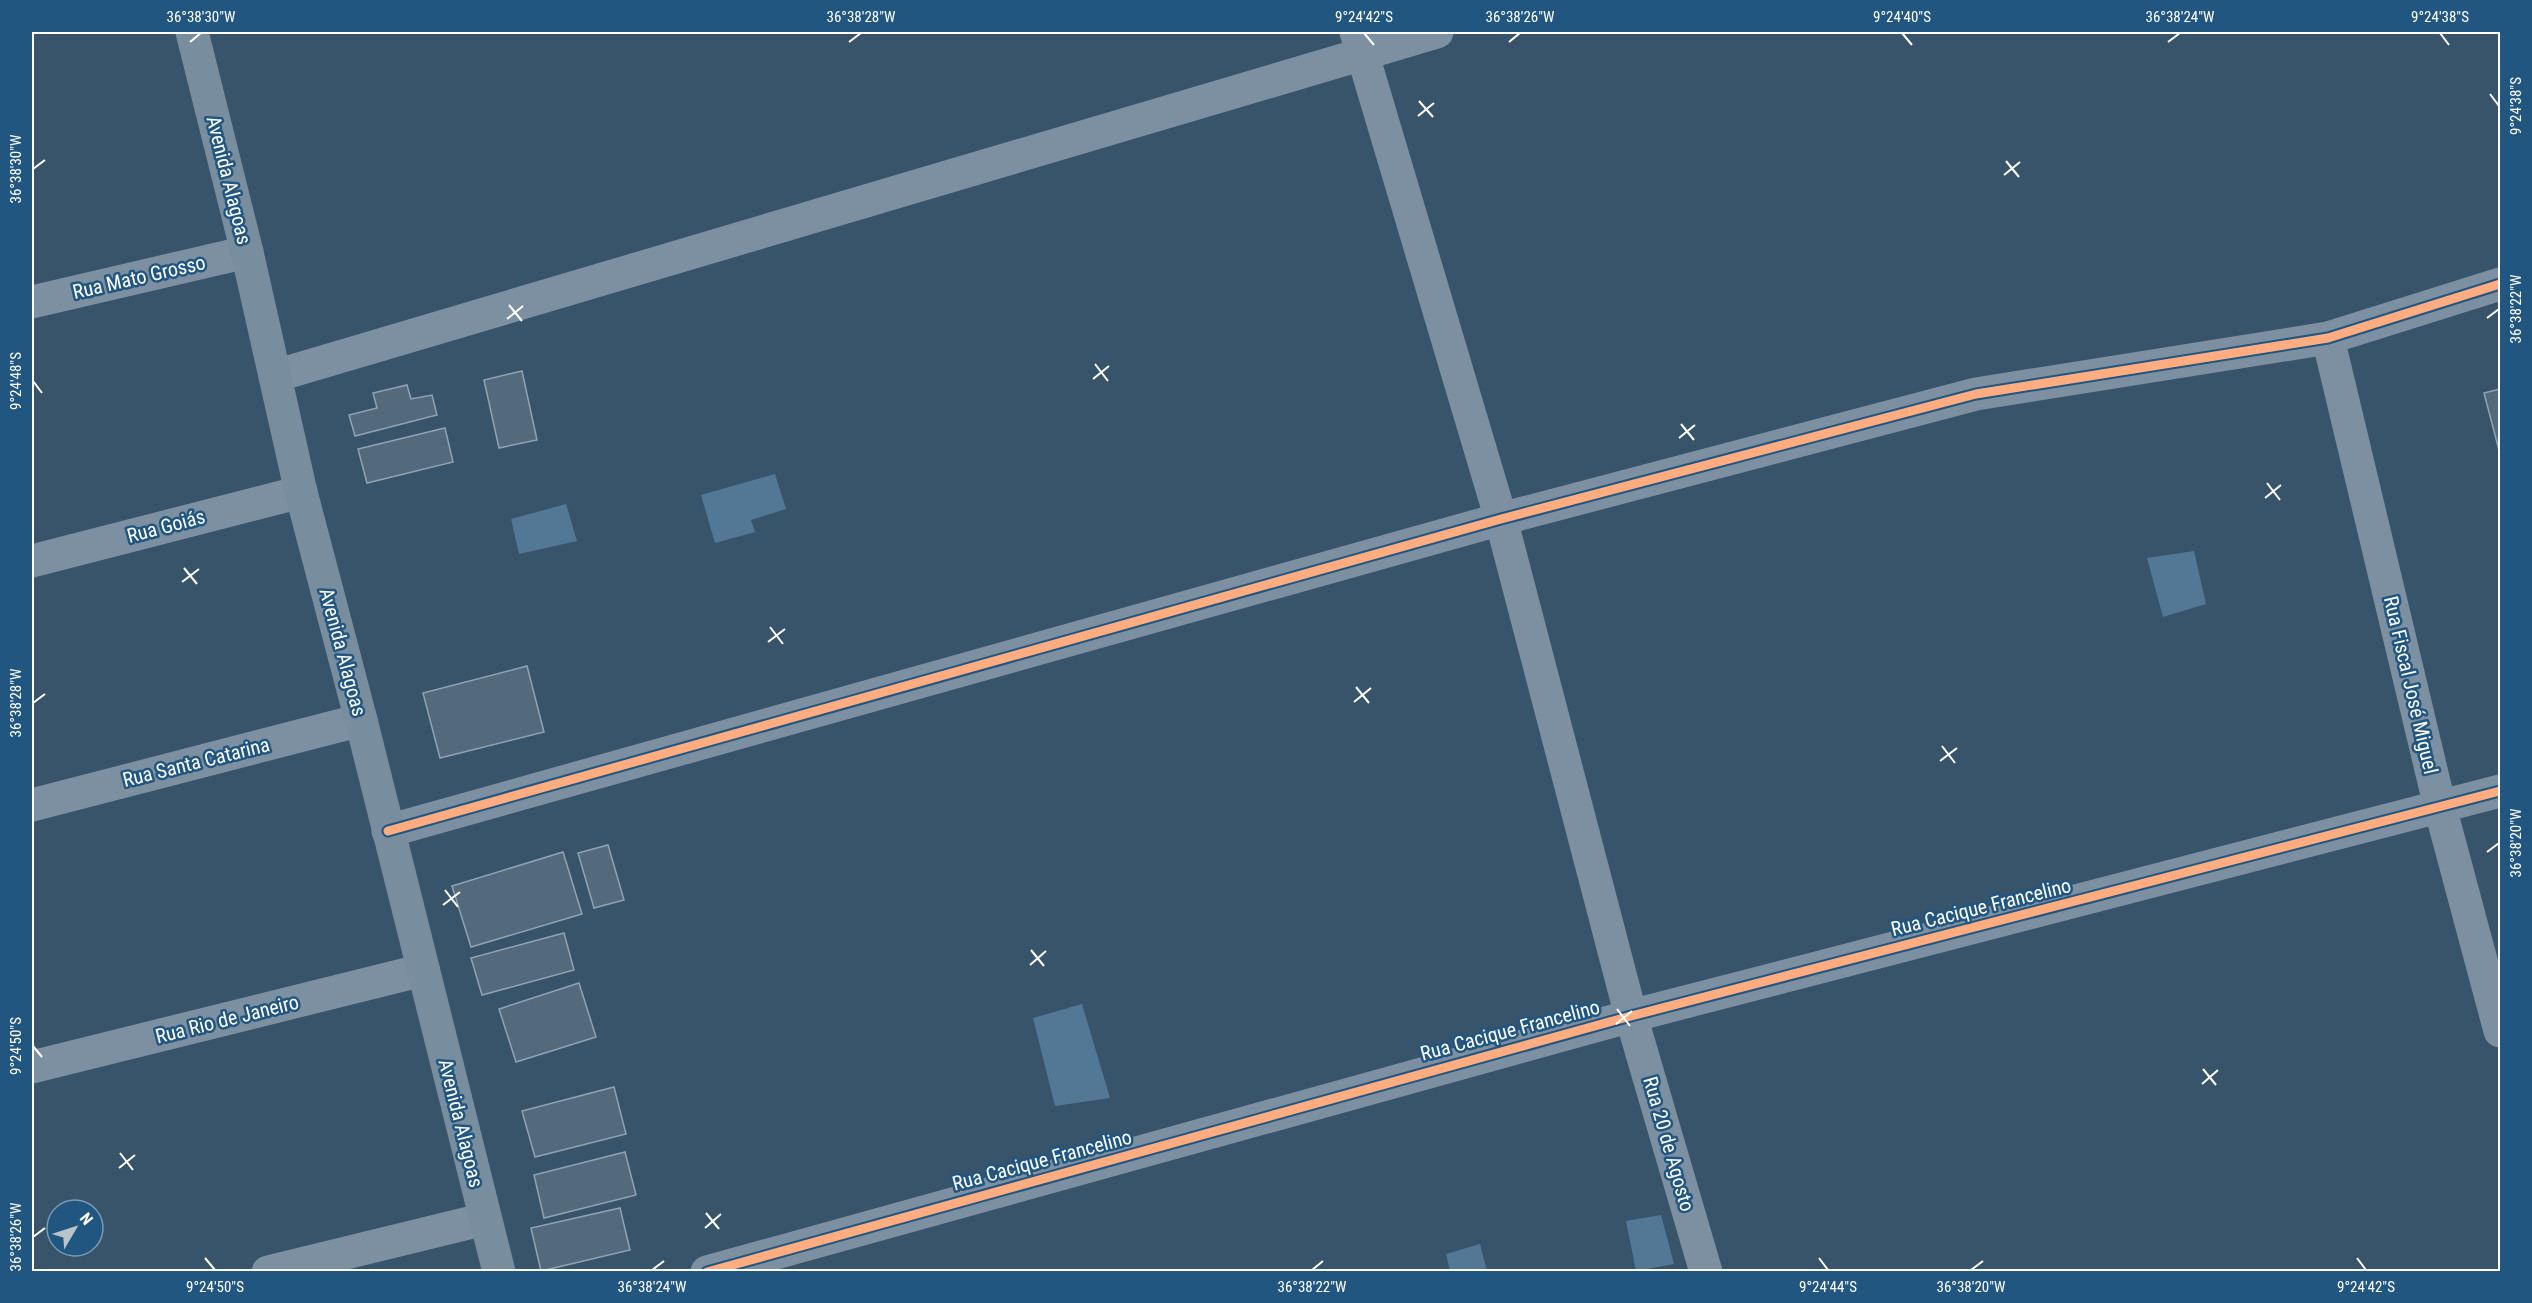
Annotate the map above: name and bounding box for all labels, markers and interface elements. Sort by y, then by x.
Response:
text: 36°38'30"W [167,8,236,26]
text: 36°38'28"W [827,8,896,26]
text: 9°24'42"S [1335,8,1393,26]
text: 36°38'26"W [1486,8,1555,26]
text: 9°24'40"S [1873,8,1931,26]
text: 36°38'24"W [2146,8,2215,26]
text: 9°24'38"S [2411,8,2469,26]
text: 9°24'38"S [2507,77,2525,135]
street label: Avenida Alagoas [201,113,257,247]
text: 36°38'30"W [7,134,25,203]
street label: Rua Mato Grosso [70,250,208,304]
text: 36°38'22"W [2507,274,2525,343]
text: 9°24'48"S [7,352,25,410]
street label: Rua Goiás [124,504,208,548]
street label: Avenida Alagoas [314,585,372,719]
street label: Rua Fiscal José Miguel [2379,594,2443,776]
text: 36°38'28"W [7,668,25,737]
street label: Rua Santa Catarina [120,732,272,792]
text: 36°38'20"W [2507,808,2525,877]
street label: Rua Cacique Francelino [1888,873,2074,941]
street label: Rua Rio de Janeiro [153,990,301,1048]
street label: Rua Cacique Francelino [1418,995,1602,1065]
text: 9°24'50"S [7,1017,25,1075]
street label: Avenida Alagoas [433,1056,489,1190]
street label: Rua 20 de Agosto [1638,1074,1700,1214]
street label: Rua Cacique Francelino [950,1125,1134,1195]
north arrow [45,1198,105,1258]
text: 36°38'26"W [7,1202,25,1271]
text: N [76,1209,97,1229]
text: 9°24'50"S [186,1278,244,1296]
text: 36°38'24"W [618,1278,687,1296]
text: 36°38'22"W [1278,1278,1347,1296]
text: 9°24'44"S [1799,1278,1857,1296]
text: 36°38'20"W [1937,1278,2006,1296]
text: 9°24'42"S [2337,1278,2395,1296]

